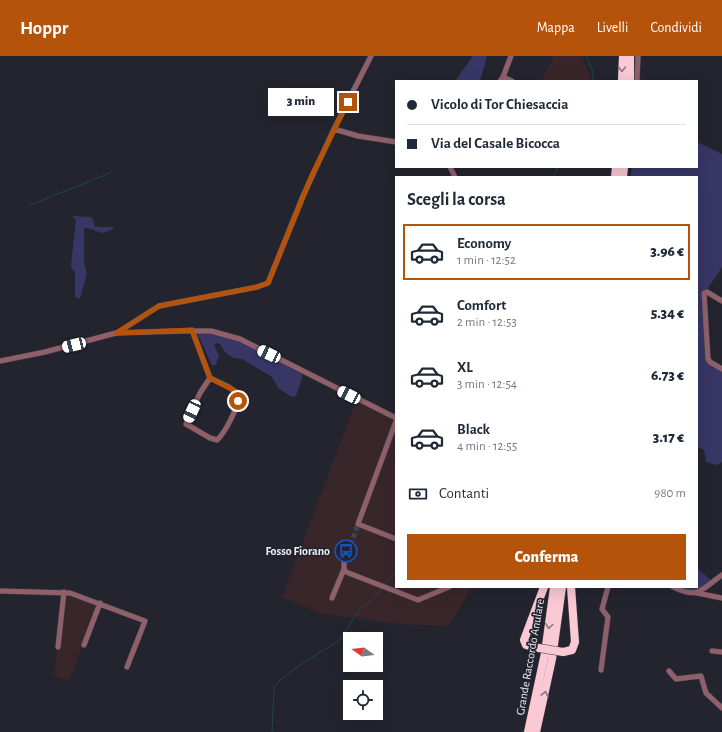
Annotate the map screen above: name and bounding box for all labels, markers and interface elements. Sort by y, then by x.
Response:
text: Hoppr [20,19,68,38]
text: Mappa [537,21,575,35]
text: Livelli [597,21,628,35]
text: Condividi [650,21,702,35]
one-way arrow [618,66,626,72]
callout: 3 min [268,88,334,116]
route end [339,93,357,111]
text: 3 min [287,95,315,108]
text: Vicolo di Tor Chiesaccia [431,97,568,112]
text: Via del Casale Bicocca [431,136,560,151]
text: Scegli la corsa [407,191,506,209]
icon: car [409,234,445,270]
text: Economy [457,236,511,251]
text: 3.96 € [650,244,684,259]
text: 1 min · 12:52 [457,254,516,267]
icon: car [409,296,445,332]
text: Comfort [457,298,506,313]
text: 5.34 € [651,306,684,321]
text: 2 min · 12:53 [457,316,517,329]
car [61,336,87,354]
car [256,343,282,365]
icon: car [409,358,445,394]
text: XL [457,360,473,375]
text: 6.73 € [651,368,684,383]
text: 3 min · 12:54 [457,378,517,391]
car [336,384,362,406]
route start [229,392,247,410]
car [181,398,203,424]
icon: car [409,420,445,456]
text: Black [457,422,490,437]
text: 3.17 € [653,430,684,445]
text: 4 min · 12:55 [457,440,517,453]
icon: cash [407,483,429,505]
text: Contanti [439,486,489,501]
text: 980 m [654,487,686,500]
button: Conferma [407,534,686,580]
bus stop icon: Fosso Fiorano [333,538,359,564]
place label: Fosso Fiorano [265,545,330,557]
street label: Grande Raccordo Anulare [514,598,546,716]
one-way arrow [545,623,554,629]
north arrow [343,632,383,672]
map controls [343,632,383,720]
button: locate [343,680,383,720]
one-way arrow [540,691,548,697]

